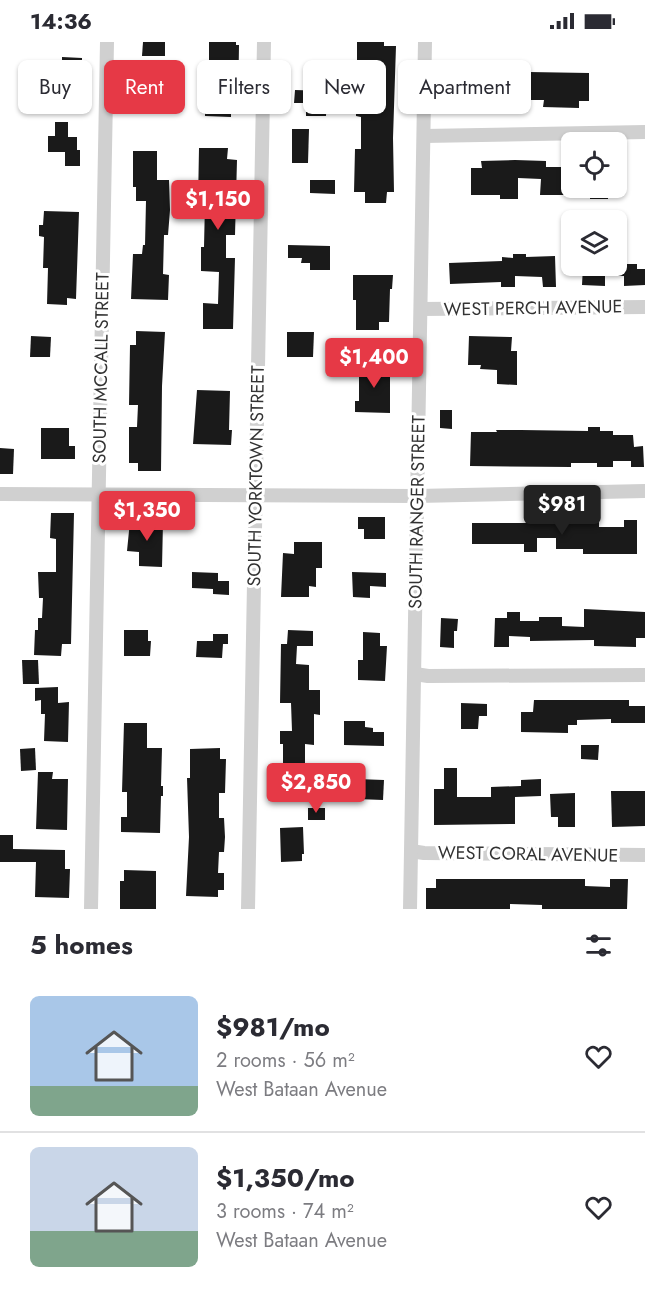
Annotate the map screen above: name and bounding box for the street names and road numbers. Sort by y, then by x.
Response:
street label: SOUTH MCCALL STREET [86,272,116,464]
street label: WEST PERCH AVENUE [443,293,623,323]
street label: SOUTH YORKTOWN STREET [241,365,271,587]
street label: SOUTH RANGER STREET [402,414,432,609]
street label: WEST CORAL AVENUE [438,839,618,869]

